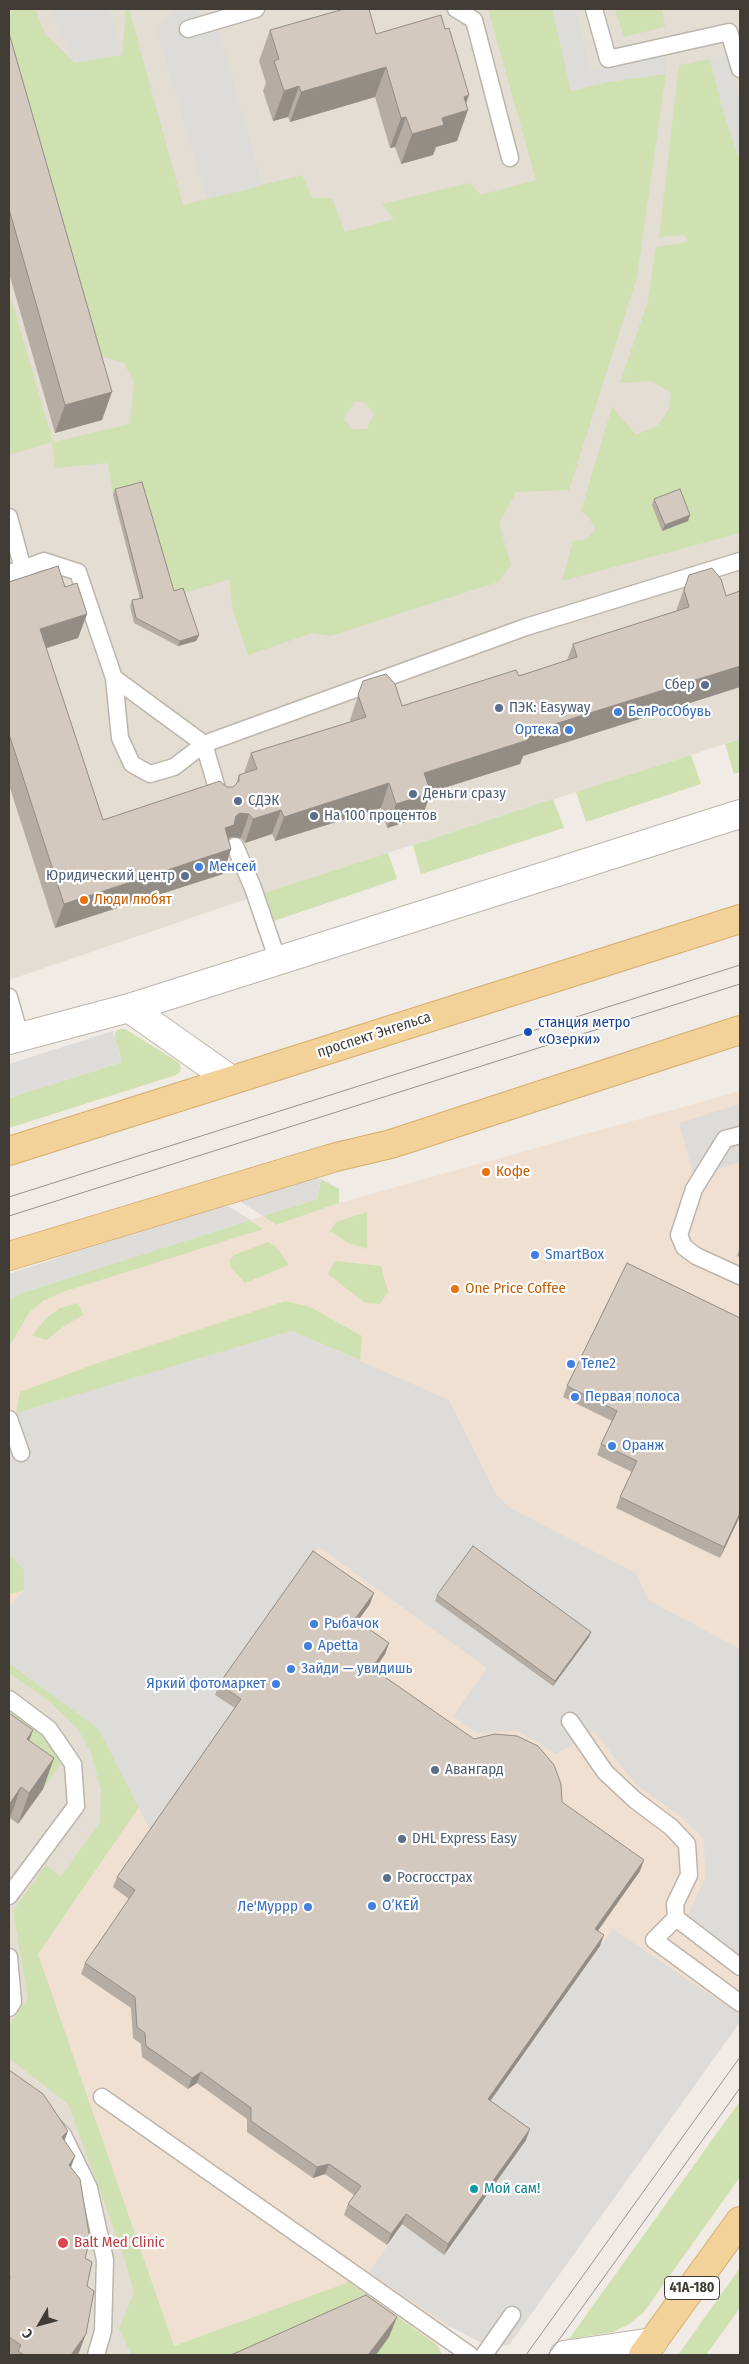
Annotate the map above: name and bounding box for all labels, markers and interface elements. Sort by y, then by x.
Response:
place label: Сбер [664,676,695,694]
marker: Сбер [699,679,711,691]
place label: ПЭК: Easyway [509,699,590,717]
marker: ПЭК: Easyway [493,702,505,714]
place label: БелРосОбувь [628,703,711,721]
marker: БелРосОбувь [612,706,624,718]
place label: Ортека [515,721,559,739]
marker: Ортека [563,724,575,736]
place label: Деньги сразу [423,785,506,803]
marker: Деньги сразу [407,788,419,800]
place label: СДЭК [248,792,279,810]
marker: СДЭК [232,795,244,807]
place label: На 100 процентов [324,807,437,825]
marker: На 100 процентов [308,810,320,822]
place label: Менсей [209,858,257,876]
marker: Менсей [193,861,205,873]
place label: Юридический центр [46,867,175,885]
marker: Юридический центр [179,870,191,882]
place label: Люди любят [94,891,172,909]
marker: Люди любят [78,894,90,906]
street label: проспект Энгельса [315,1008,433,1062]
place label: станция метро «Озерки» [538,1014,630,1049]
marker: станция метро «Озерки» [522,1026,534,1038]
place label: Кофе [496,1163,530,1181]
marker: Кофе [480,1166,492,1178]
place label: SmartBox [545,1246,604,1264]
marker: SmartBox [529,1249,541,1261]
place label: One Price Coffee [465,1280,566,1298]
marker: One Price Coffee [449,1283,461,1295]
place label: Теле2 [581,1355,616,1373]
marker: Теле2 [565,1358,577,1370]
place label: Первая полоса [585,1388,680,1406]
marker: Первая полоса [569,1391,581,1403]
place label: Оранж [622,1437,664,1455]
marker: Оранж [606,1440,618,1452]
place label: Рыбачок [324,1615,379,1633]
marker: Рыбачок [308,1618,320,1630]
place label: Apetta [318,1637,358,1655]
marker: Apetta [302,1640,314,1652]
place label: Зайди — увидишь [301,1660,413,1678]
marker: Зайди — увидишь [285,1663,297,1675]
place label: Яркий фотомаркет [146,1675,266,1693]
marker: Яркий фотомаркет [270,1678,282,1690]
place label: Авангард [445,1761,504,1779]
marker: Авангард [429,1764,441,1776]
place label: DHL Express Easy [412,1830,517,1848]
marker: DHL Express Easy [396,1833,408,1845]
place label: Росгосстрах [397,1869,472,1887]
marker: Росгосстрах [381,1872,393,1884]
place label: О’КЕЙ [382,1897,419,1915]
place label: Ле'Муррр [238,1898,298,1916]
marker: О’КЕЙ [366,1900,378,1912]
marker: Ле'Муррр [302,1901,314,1913]
place label: Мой сам! [484,2180,540,2198]
marker: Мой сам! [468,2183,480,2195]
place label: Balt Med Clinic [74,2234,165,2252]
marker: Balt Med Clinic [56,2236,70,2250]
road number: 41А-180 [664,2276,720,2300]
north arrow [15,2299,65,2349]
text: С [19,2325,37,2342]

